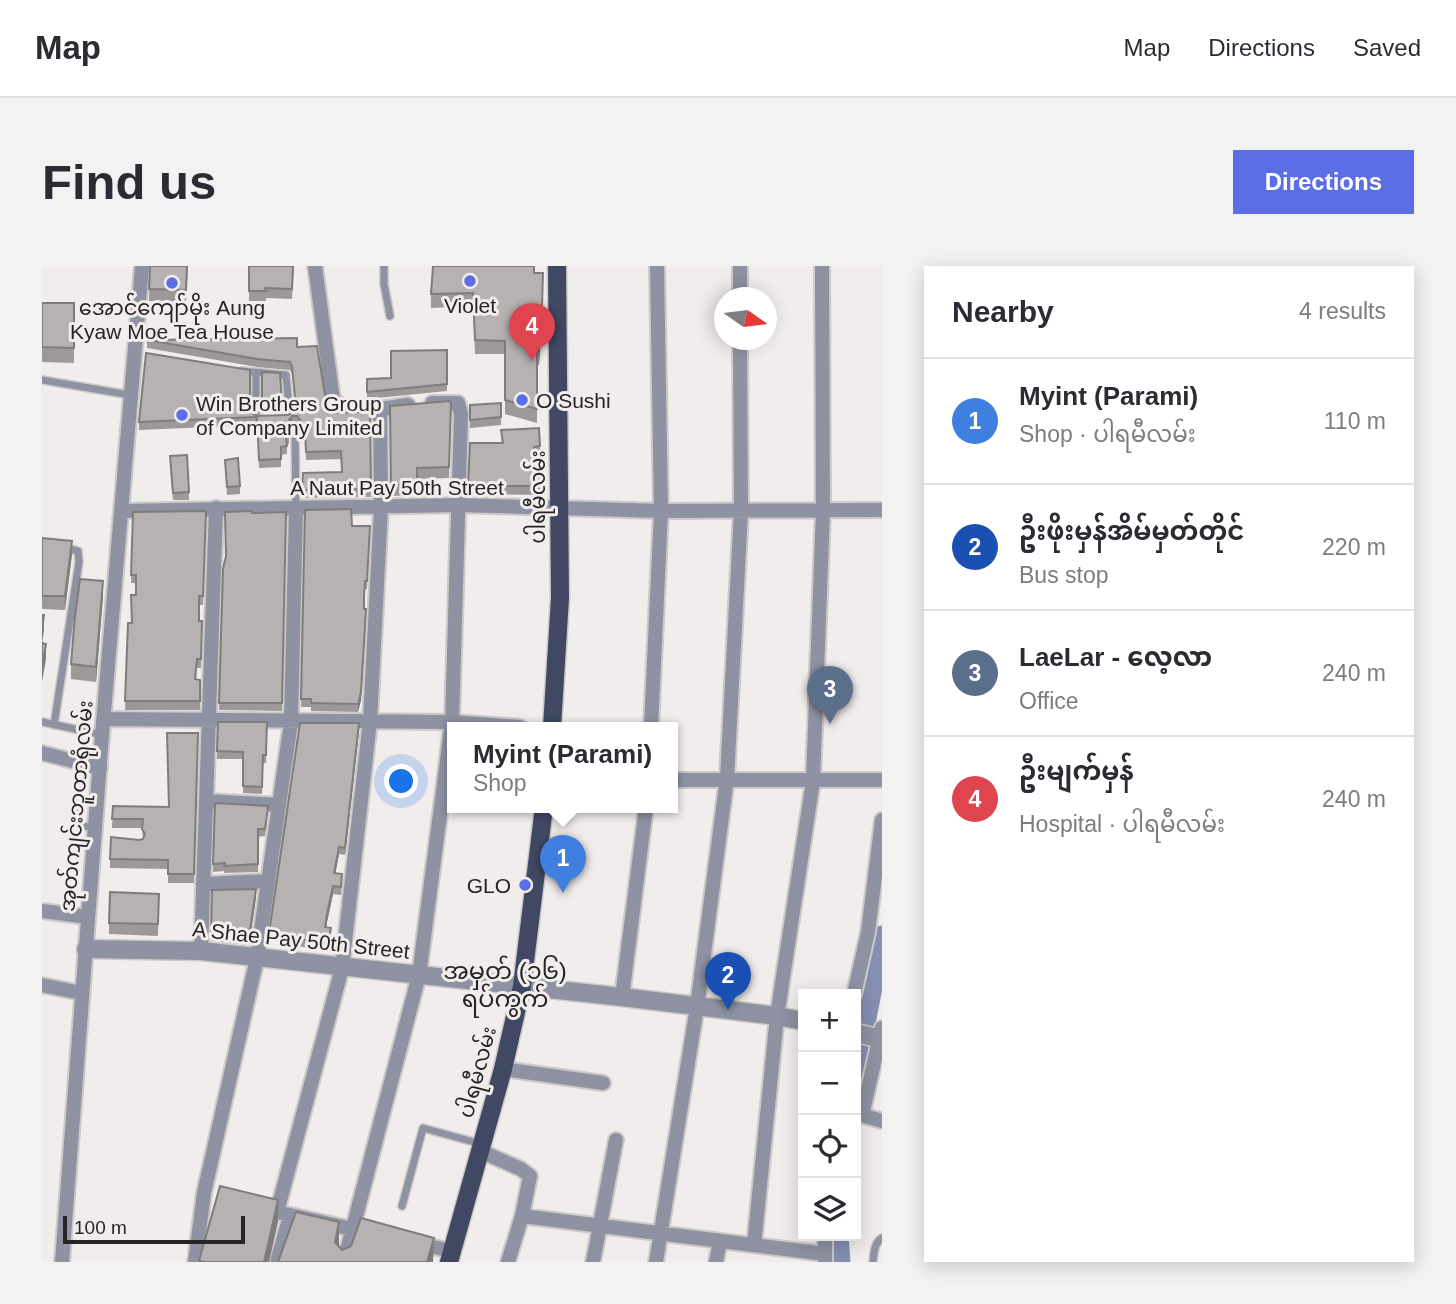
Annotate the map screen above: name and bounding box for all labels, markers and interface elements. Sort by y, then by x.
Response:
text: Map [35,29,101,66]
text: Map [1124,34,1170,61]
text: Directions [1208,34,1315,61]
text: Saved [1353,34,1421,61]
button: Directions [1233,150,1414,214]
text: Find us [42,155,216,209]
marker: Violet [462,273,478,289]
marker: အောင်ကျော်မိုး Aung Kyaw Moe Tea House [164,275,180,291]
north arrow [714,287,777,350]
place label: အောင်ကျော်မိုး Aung Kyaw Moe Tea House [70,292,274,343]
place label: Violet [444,294,496,317]
text: Nearby [952,295,1054,328]
text: 4 results [1299,298,1386,324]
pin: 4 [509,303,555,361]
text: Myint (Parami) [1019,381,1198,411]
place label: O Sushi [536,389,611,412]
place label: Win Brothers Group of Company Limited [196,392,383,439]
marker: O Sushi [514,392,530,408]
marker: Win Brothers Group of Company Limited [174,407,190,423]
text: 1 [969,408,981,434]
text: 110 m [1324,408,1386,434]
text: Shop · ပါရမီလမ်း [1019,421,1196,447]
street label: ပါရမီလမ်း [522,450,555,544]
street label: A Naut Pay 50th Street [290,476,504,499]
text: ဦးဖိုးမှန်အိမ်မှတ်တိုင် [1019,516,1244,546]
text: 2 [969,534,981,560]
text: 220 m [1322,534,1386,560]
text: Bus stop [1019,562,1109,588]
text: LaeLar - လေ့လာ [1019,642,1212,672]
text: 3 [969,660,981,686]
text: 240 m [1322,660,1386,686]
pin: 3 [807,666,853,724]
text: Office [1019,688,1079,714]
street label: အုတ်ကျင်းဘူတာရုံလမ်း [51,699,104,913]
popup [447,722,678,813]
text: Myint (Parami) [473,739,652,769]
text: ဦးမျက်မှန် [1019,756,1134,786]
your location [384,764,418,798]
text: Shop [473,770,527,796]
text: 4 [969,786,981,812]
text: 240 m [1322,786,1386,812]
text: Hospital · ပါရမီလမ်း [1019,811,1225,837]
pin: 1 [540,835,586,893]
place label: GLO [467,874,511,897]
marker: GLO [517,877,533,893]
street label: A Shae Pay 50th Street [191,917,411,963]
pin: 2 [705,952,751,1010]
district label: အမှတ် (၁၆) ရပ်ကွက် [443,955,567,1018]
map controls [798,989,861,1241]
button: + [798,989,861,1052]
street label: ပါရမီလမ်း [450,1023,506,1122]
button: − [798,1052,861,1115]
button: locate [798,1115,861,1178]
button: layers [798,1178,861,1241]
scale bar [63,1213,245,1245]
text: 100 m [74,1217,127,1238]

